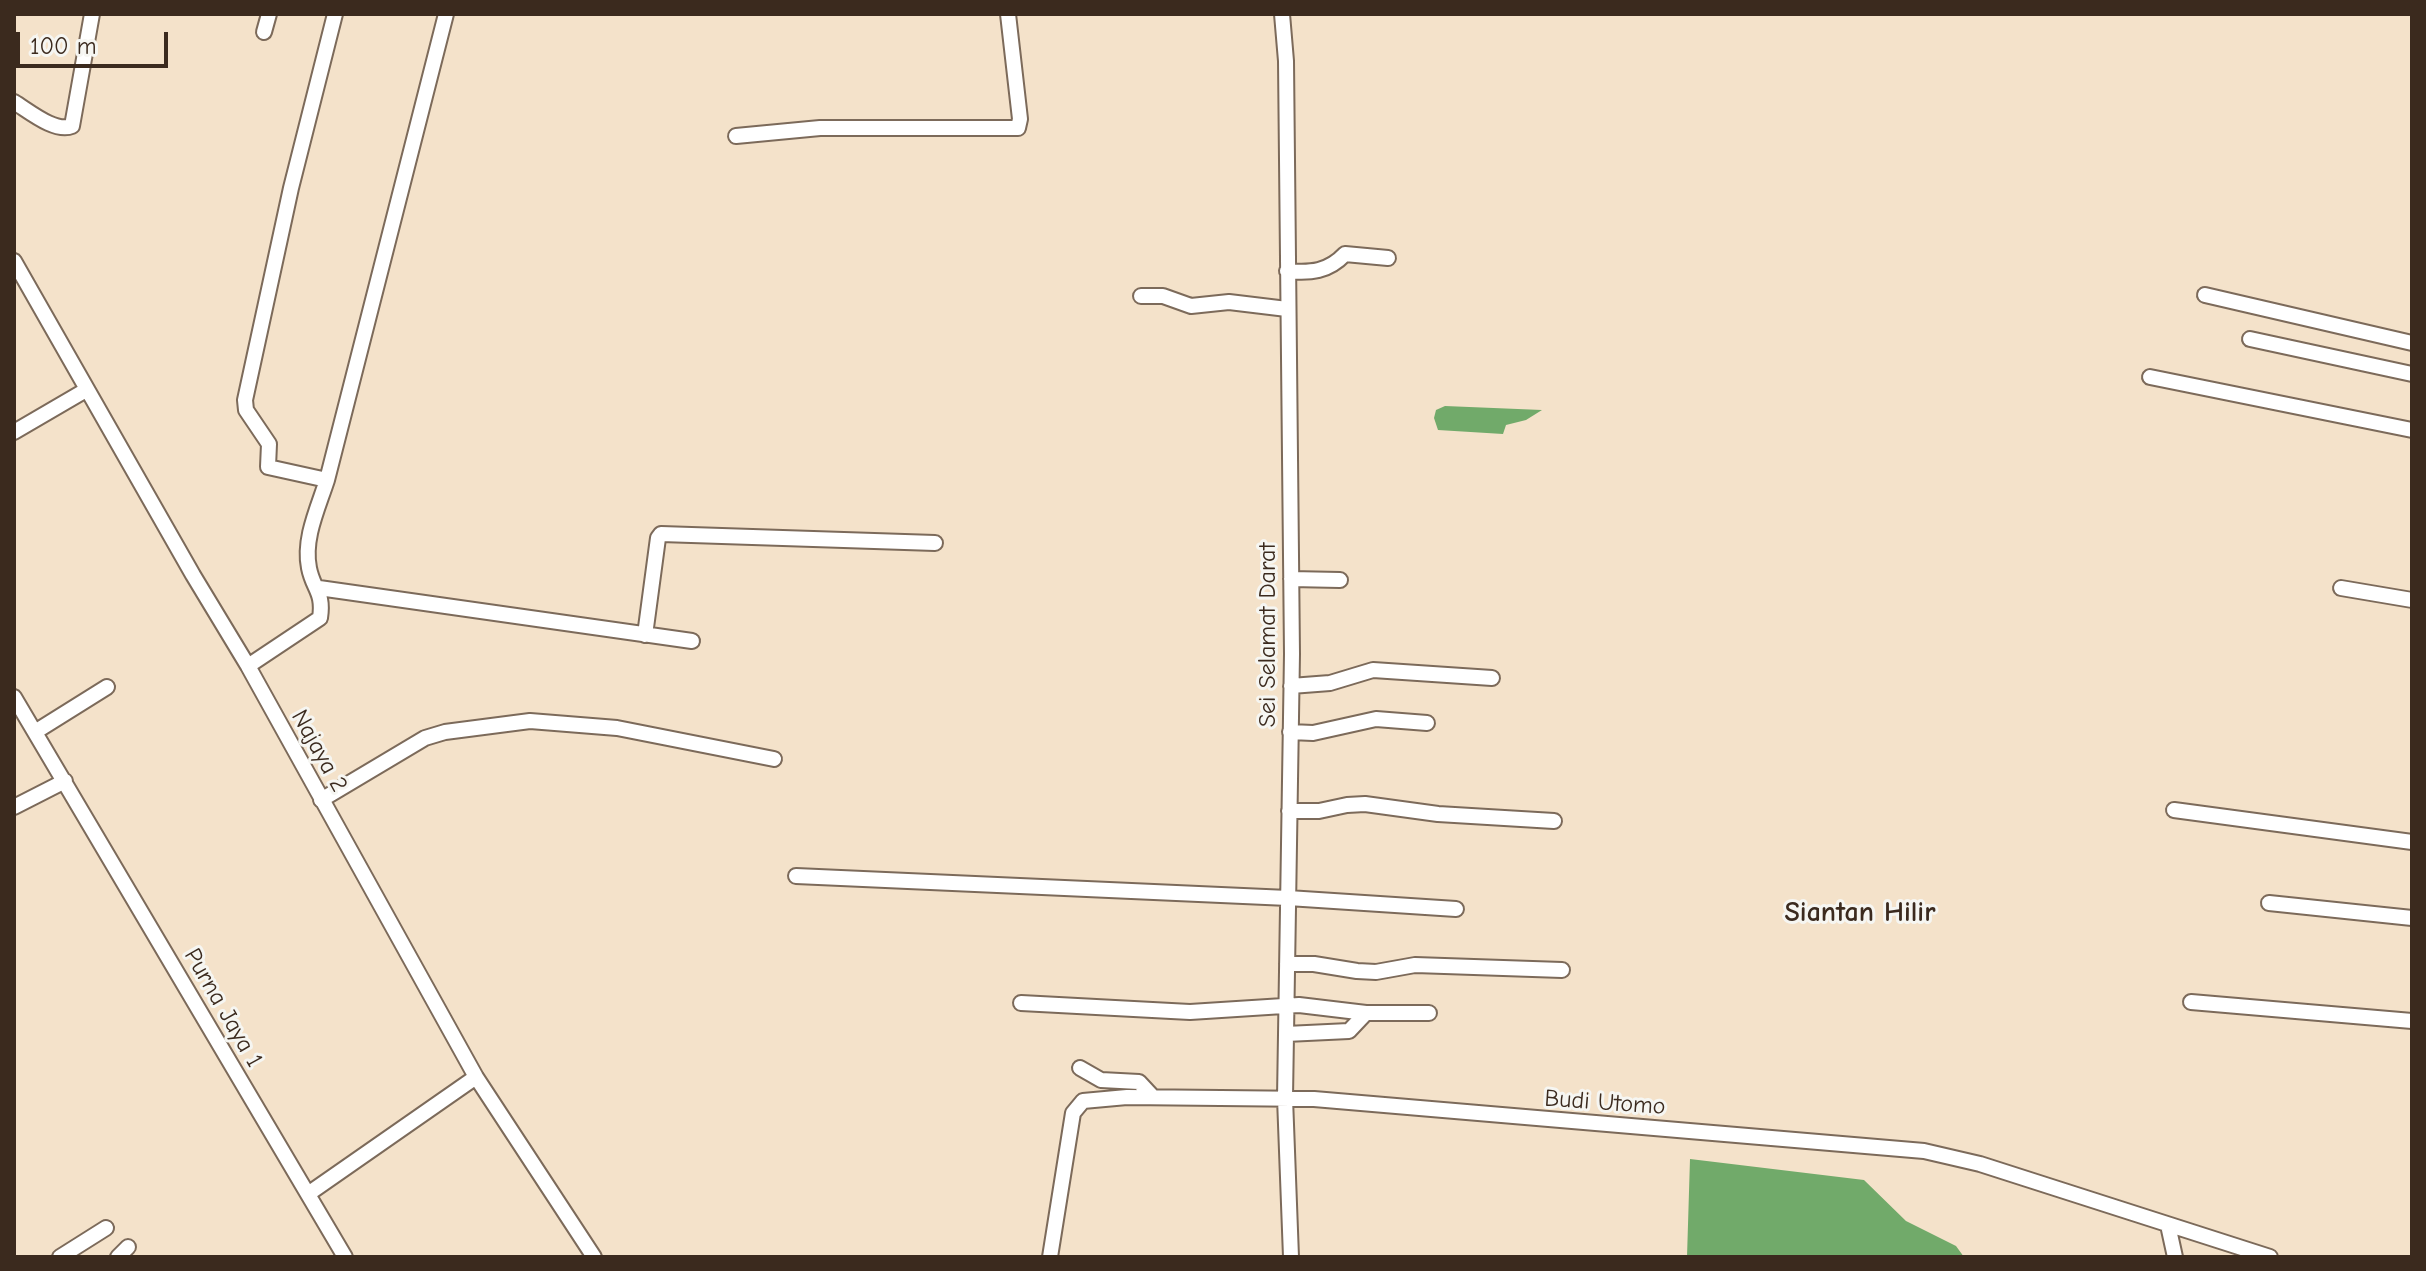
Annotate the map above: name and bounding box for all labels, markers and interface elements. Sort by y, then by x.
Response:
scale bar [20,16,172,66]
text: 100 m [30,32,97,60]
street label: Sei Selamat Darat [1254,543,1282,727]
street label: Najaya 2 [285,705,353,797]
district label: Siantan Hilir [1785,896,1935,930]
street label: Purna Jaya 1 [177,943,269,1073]
street label: Budi Utomo [1543,1084,1667,1122]

